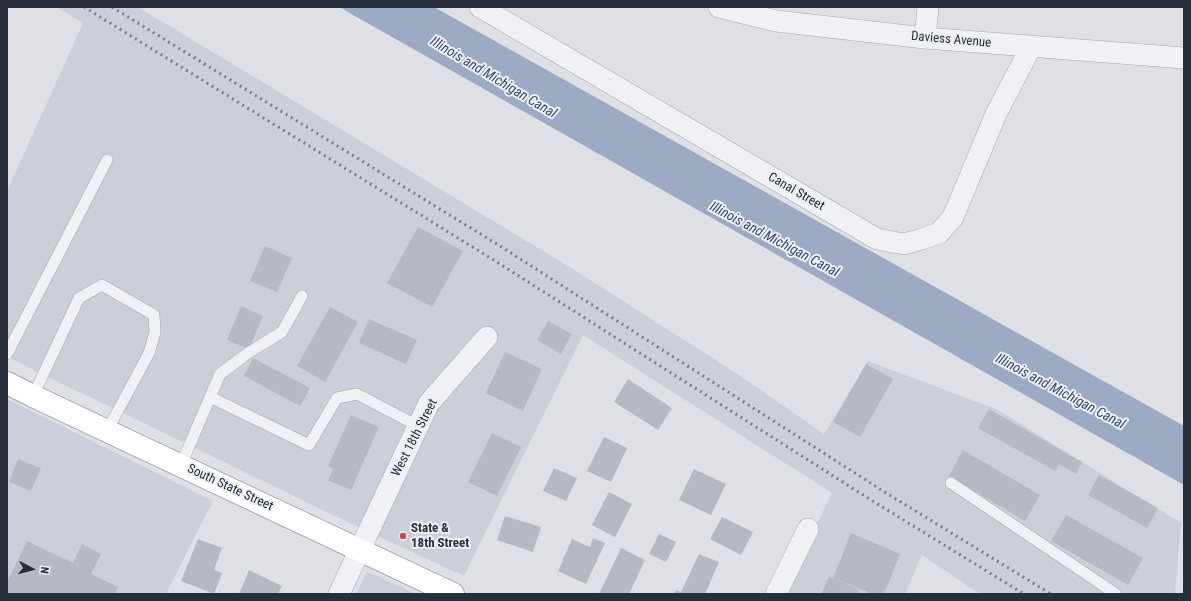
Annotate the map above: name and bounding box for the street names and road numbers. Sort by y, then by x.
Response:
street label: Daviess Avenue [910,29,992,51]
street label: Canal Street [765,170,827,214]
street label: West 18th Street [389,397,441,479]
street label: South State Street [185,461,275,515]

